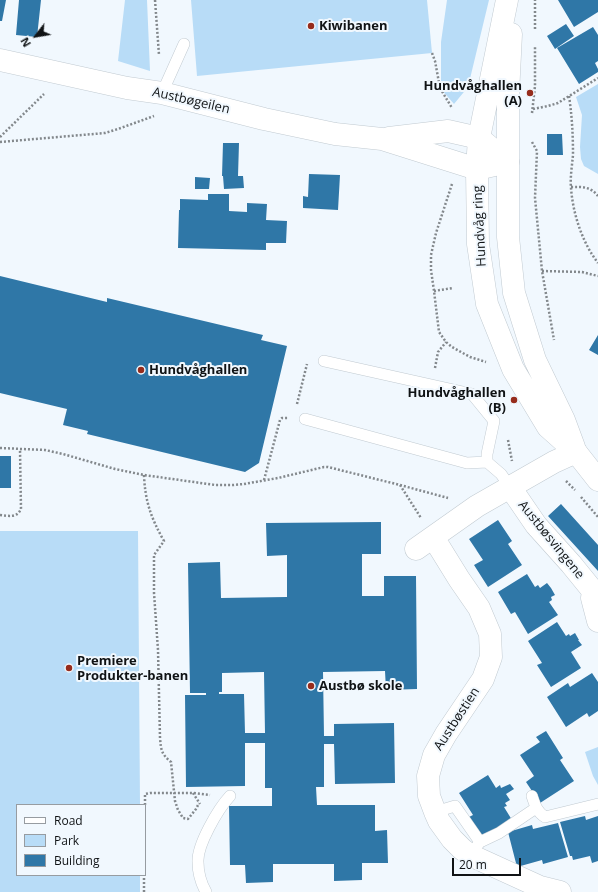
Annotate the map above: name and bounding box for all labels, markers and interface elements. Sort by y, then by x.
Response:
north arrow [16,16,56,56]
place label: Kiwibanen [319,18,388,34]
marker: Kiwibanen [306,21,316,31]
text: N [17,35,34,50]
place label: Hundvåghallen (A) [424,78,522,109]
street label: Austbøgeilen [151,85,231,117]
marker: Hundvåghallen (A) [525,88,535,98]
street label: Hundvåg ring [470,185,490,267]
place label: Hundvåghallen [149,362,247,378]
marker: Hundvåghallen [136,365,146,375]
place label: Hundvåghallen (B) [408,385,506,416]
marker: Hundvåghallen (B) [509,395,519,405]
street label: Austbøsvingene [515,498,587,582]
place label: Premiere Produkter-banen [77,653,188,684]
marker: Premiere Produkter-banen [64,663,74,673]
place label: Austbø skole [319,678,402,694]
marker: Austbø skole [306,681,316,691]
street label: Austbøstien [431,684,483,754]
legend [16,804,146,876]
text: Road [54,812,83,829]
text: Park [54,832,79,849]
scale bar [454,850,523,876]
text: Building [54,852,99,869]
text: 20 m [459,856,487,873]

